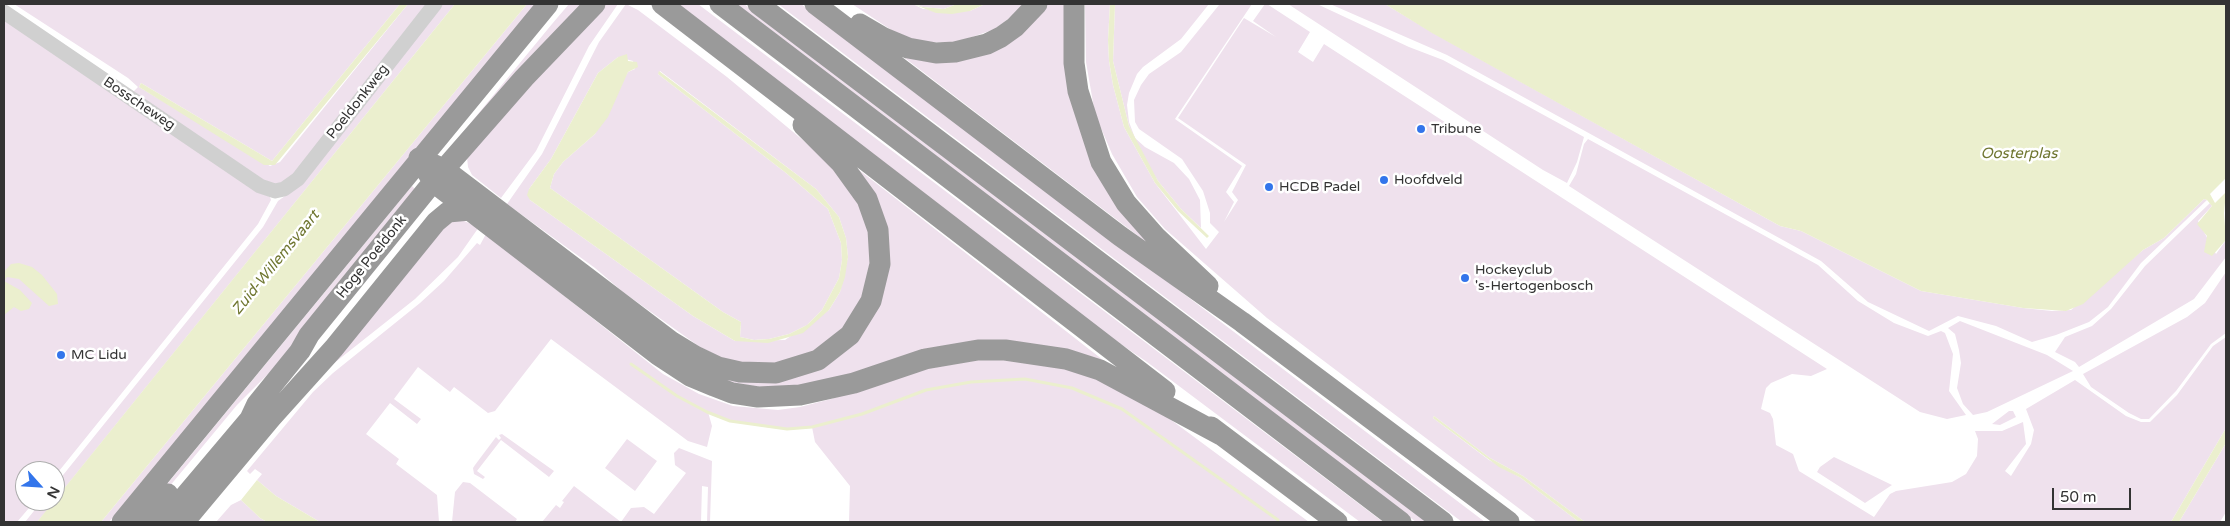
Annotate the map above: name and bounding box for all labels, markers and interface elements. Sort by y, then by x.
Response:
street label: Poeldonkweg [324,61,392,143]
street label: Bosscheweg [100,74,178,134]
place label: Tribune [1431,121,1481,137]
marker: Tribune [1415,123,1427,135]
water label: Oosterplas [1981,145,2057,163]
place label: Hoofdveld [1394,172,1463,188]
marker: Hoofdveld [1378,174,1390,186]
place label: HCDB Padel [1279,179,1360,195]
marker: HCDB Padel [1263,181,1275,193]
water label: Zuid-Willemsvaart [228,207,324,319]
street label: Hoge Poeldonk [333,212,411,302]
place label: Hockeyclub 's-Hertogenbosch [1475,262,1593,294]
marker: Hockeyclub 's-Hertogenbosch [1459,272,1471,284]
place label: MC Lidu [71,347,127,363]
marker: MC Lidu [55,349,67,361]
north arrow [15,461,65,511]
scale bar [2055,478,2134,510]
text: N [43,484,63,501]
text: 50 m [2060,488,2097,506]

